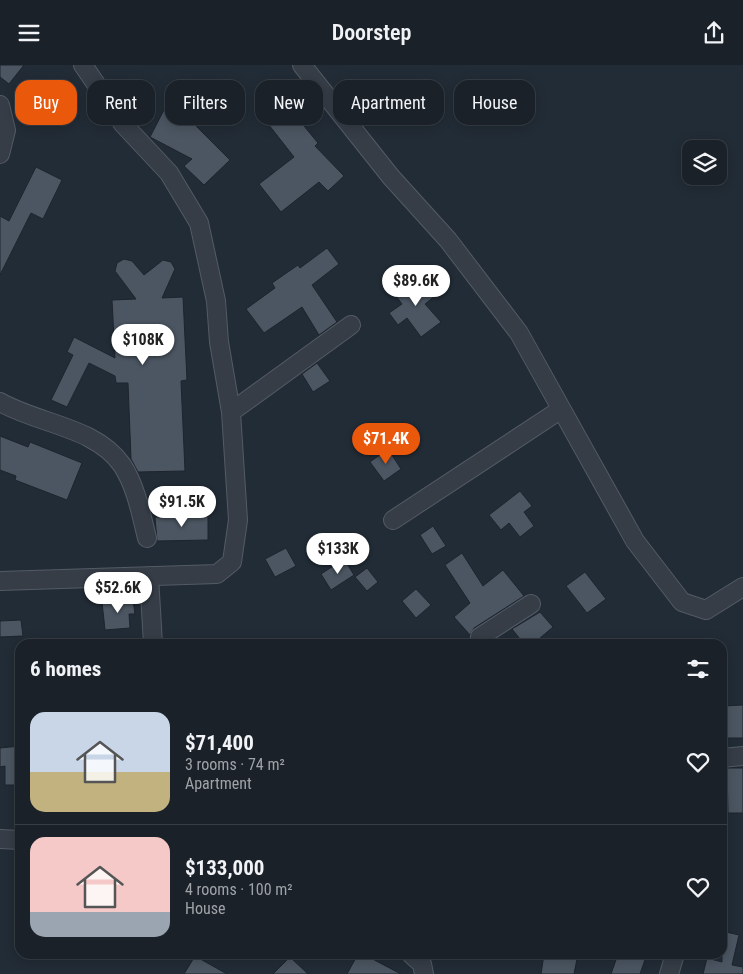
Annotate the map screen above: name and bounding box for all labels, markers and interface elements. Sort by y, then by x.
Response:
icon: menu [15,19,43,47]
icon: share [700,19,728,47]
text: Doorstep [332,20,411,45]
chip: Buy [15,80,77,125]
chip: Rent [87,80,155,125]
chip: Filters [165,80,245,125]
chip: New [255,80,323,125]
chip: Apartment [333,80,444,125]
chip: House [454,80,535,125]
map controls [682,140,727,185]
button: layers [682,140,727,185]
pin: $89.6K [375,265,457,307]
text: $89.6K [393,271,439,290]
pin: $108K [108,323,178,366]
text: $108K [122,330,164,349]
pin: $71.4K [345,423,427,465]
text: $71.4K [363,429,409,448]
pin: $91.5K [141,485,223,528]
text: $91.5K [159,492,205,511]
pin: $133K [303,533,373,575]
text: $133K [317,539,359,558]
pin: $52.6K [77,571,159,614]
text: $52.6K [95,578,141,597]
icon: filters [684,655,712,683]
text: 6 homes [30,657,101,681]
text: $71,400 [185,731,254,755]
icon: home [70,732,130,792]
icon: heart [684,748,712,776]
text: 3 rooms · 74 m² [185,755,285,774]
text: Apartment [185,774,252,793]
text: $133,000 [185,856,264,880]
icon: home [70,857,130,917]
icon: heart [684,873,712,901]
text: 4 rooms · 100 m² [185,880,293,899]
text: House [185,899,225,918]

